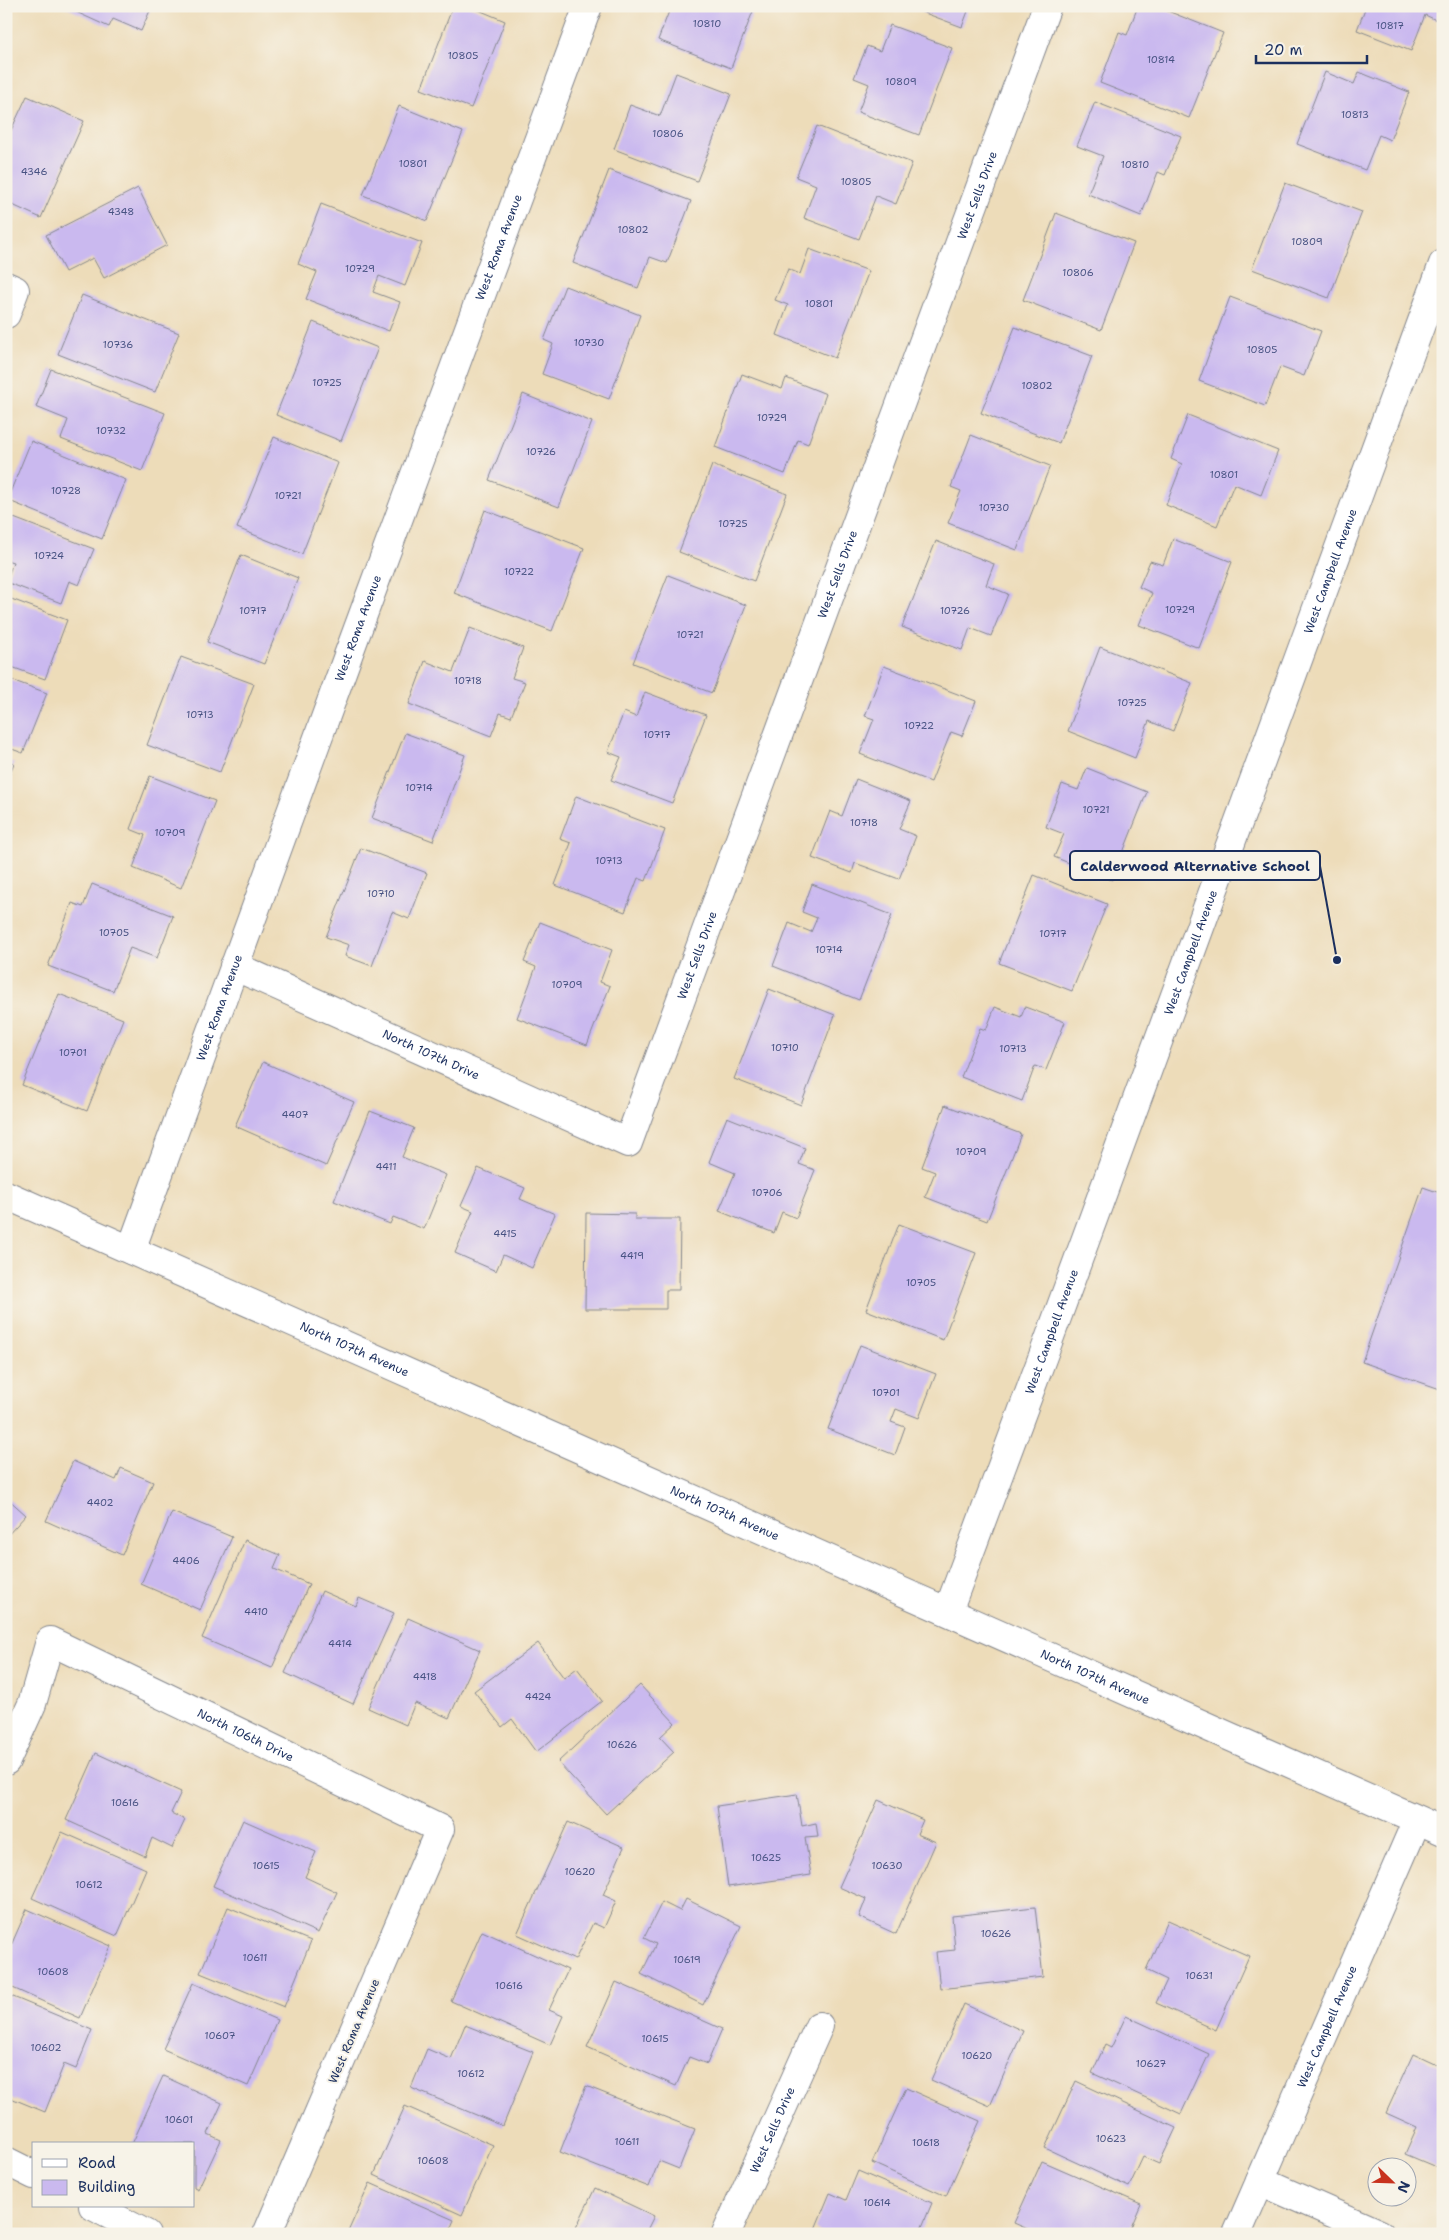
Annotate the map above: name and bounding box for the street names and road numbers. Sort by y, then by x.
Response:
street label: West Sells Drive [954,149,1001,242]
street label: West Roma Avenue [472,192,526,303]
street label: West Campbell Avenue [1300,506,1361,636]
street label: West Sells Drive [814,528,861,621]
street label: West Roma Avenue [331,573,385,684]
street label: West Campbell Avenue [1161,887,1221,1017]
street label: West Sells Drive [674,909,721,1002]
street label: West Roma Avenue [193,952,246,1063]
street label: North 107th Drive [380,1026,482,1083]
street label: West Campbell Avenue [1021,1267,1082,1396]
street label: North 107th Avenue [297,1318,412,1380]
street label: North 107th Avenue [668,1482,782,1544]
street label: North 107th Avenue [1038,1646,1152,1708]
street label: North 106th Drive [194,1705,296,1765]
street label: West Campbell Avenue [1293,1963,1361,2090]
street label: West Roma Avenue [325,1976,383,2086]
street label: West Sells Drive [746,2084,799,2176]

